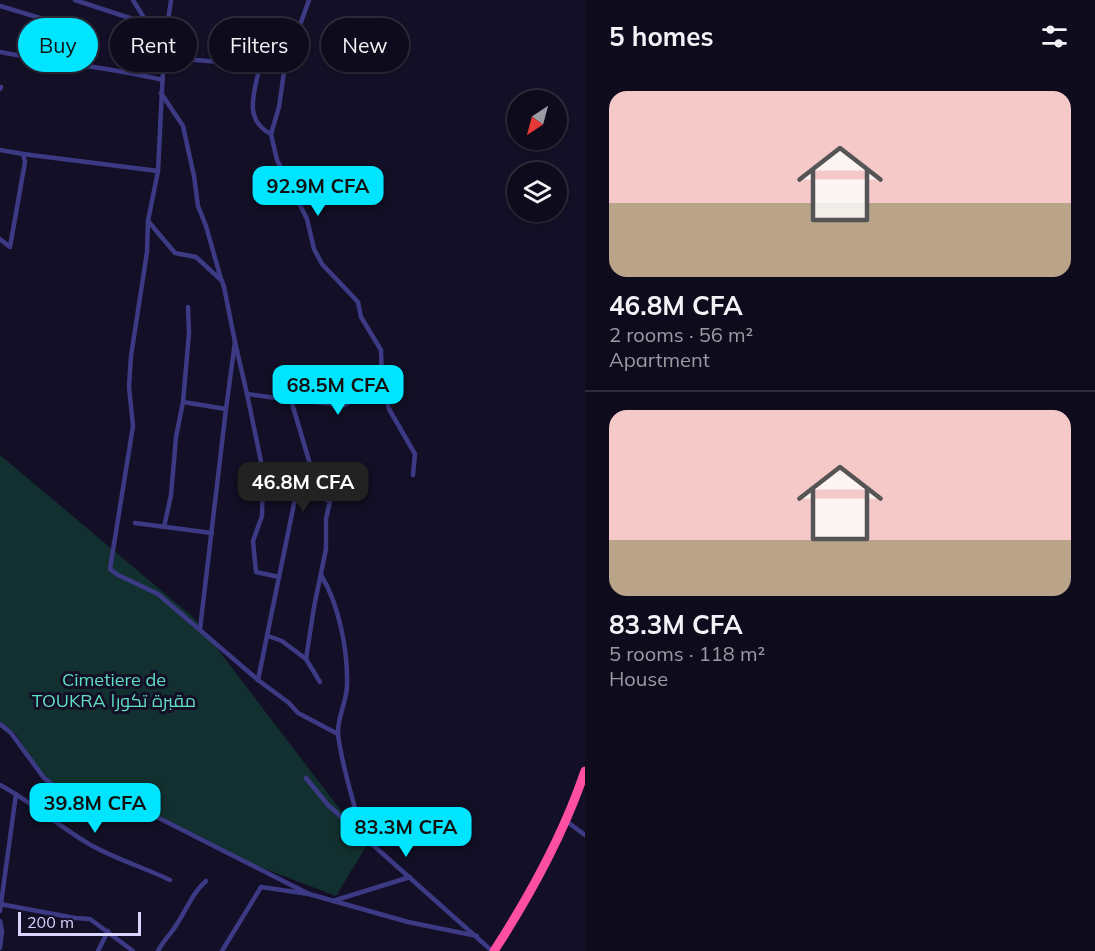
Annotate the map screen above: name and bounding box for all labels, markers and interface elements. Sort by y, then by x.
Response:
chip: Buy [18,18,98,72]
chip: Rent [110,18,197,72]
chip: Filters [209,18,309,72]
chip: New [321,18,409,72]
text: 5 homes [609,20,713,53]
icon: filters [1038,20,1071,53]
north arrow [507,90,567,150]
map controls [507,90,567,222]
icon: home [786,130,894,238]
button: layers [507,162,567,222]
pin: 92.9M CFA [249,166,387,217]
text: 92.9M CFA [267,173,369,198]
text: 46.8M CFA [609,289,743,322]
text: 2 rooms · 56 m² [609,322,753,347]
text: Apartment [609,347,710,372]
pin: 68.5M CFA [269,365,407,416]
text: 68.5M CFA [287,372,389,397]
icon: home [786,449,894,557]
pin: 46.8M CFA [234,462,372,513]
text: 46.8M CFA [252,469,354,494]
text: 83.3M CFA [609,608,743,641]
text: 5 rooms · 118 m² [609,641,765,666]
text: House [609,666,668,691]
park label: Cimetiere de TOUKRA مقبرة تكورا [32,668,196,712]
pin: 39.8M CFA [26,783,164,834]
text: 39.8M CFA [44,790,146,815]
pin: 83.3M CFA [337,807,475,858]
text: 83.3M CFA [355,814,457,839]
scale bar [18,909,141,936]
text: 200 m [27,912,74,932]

